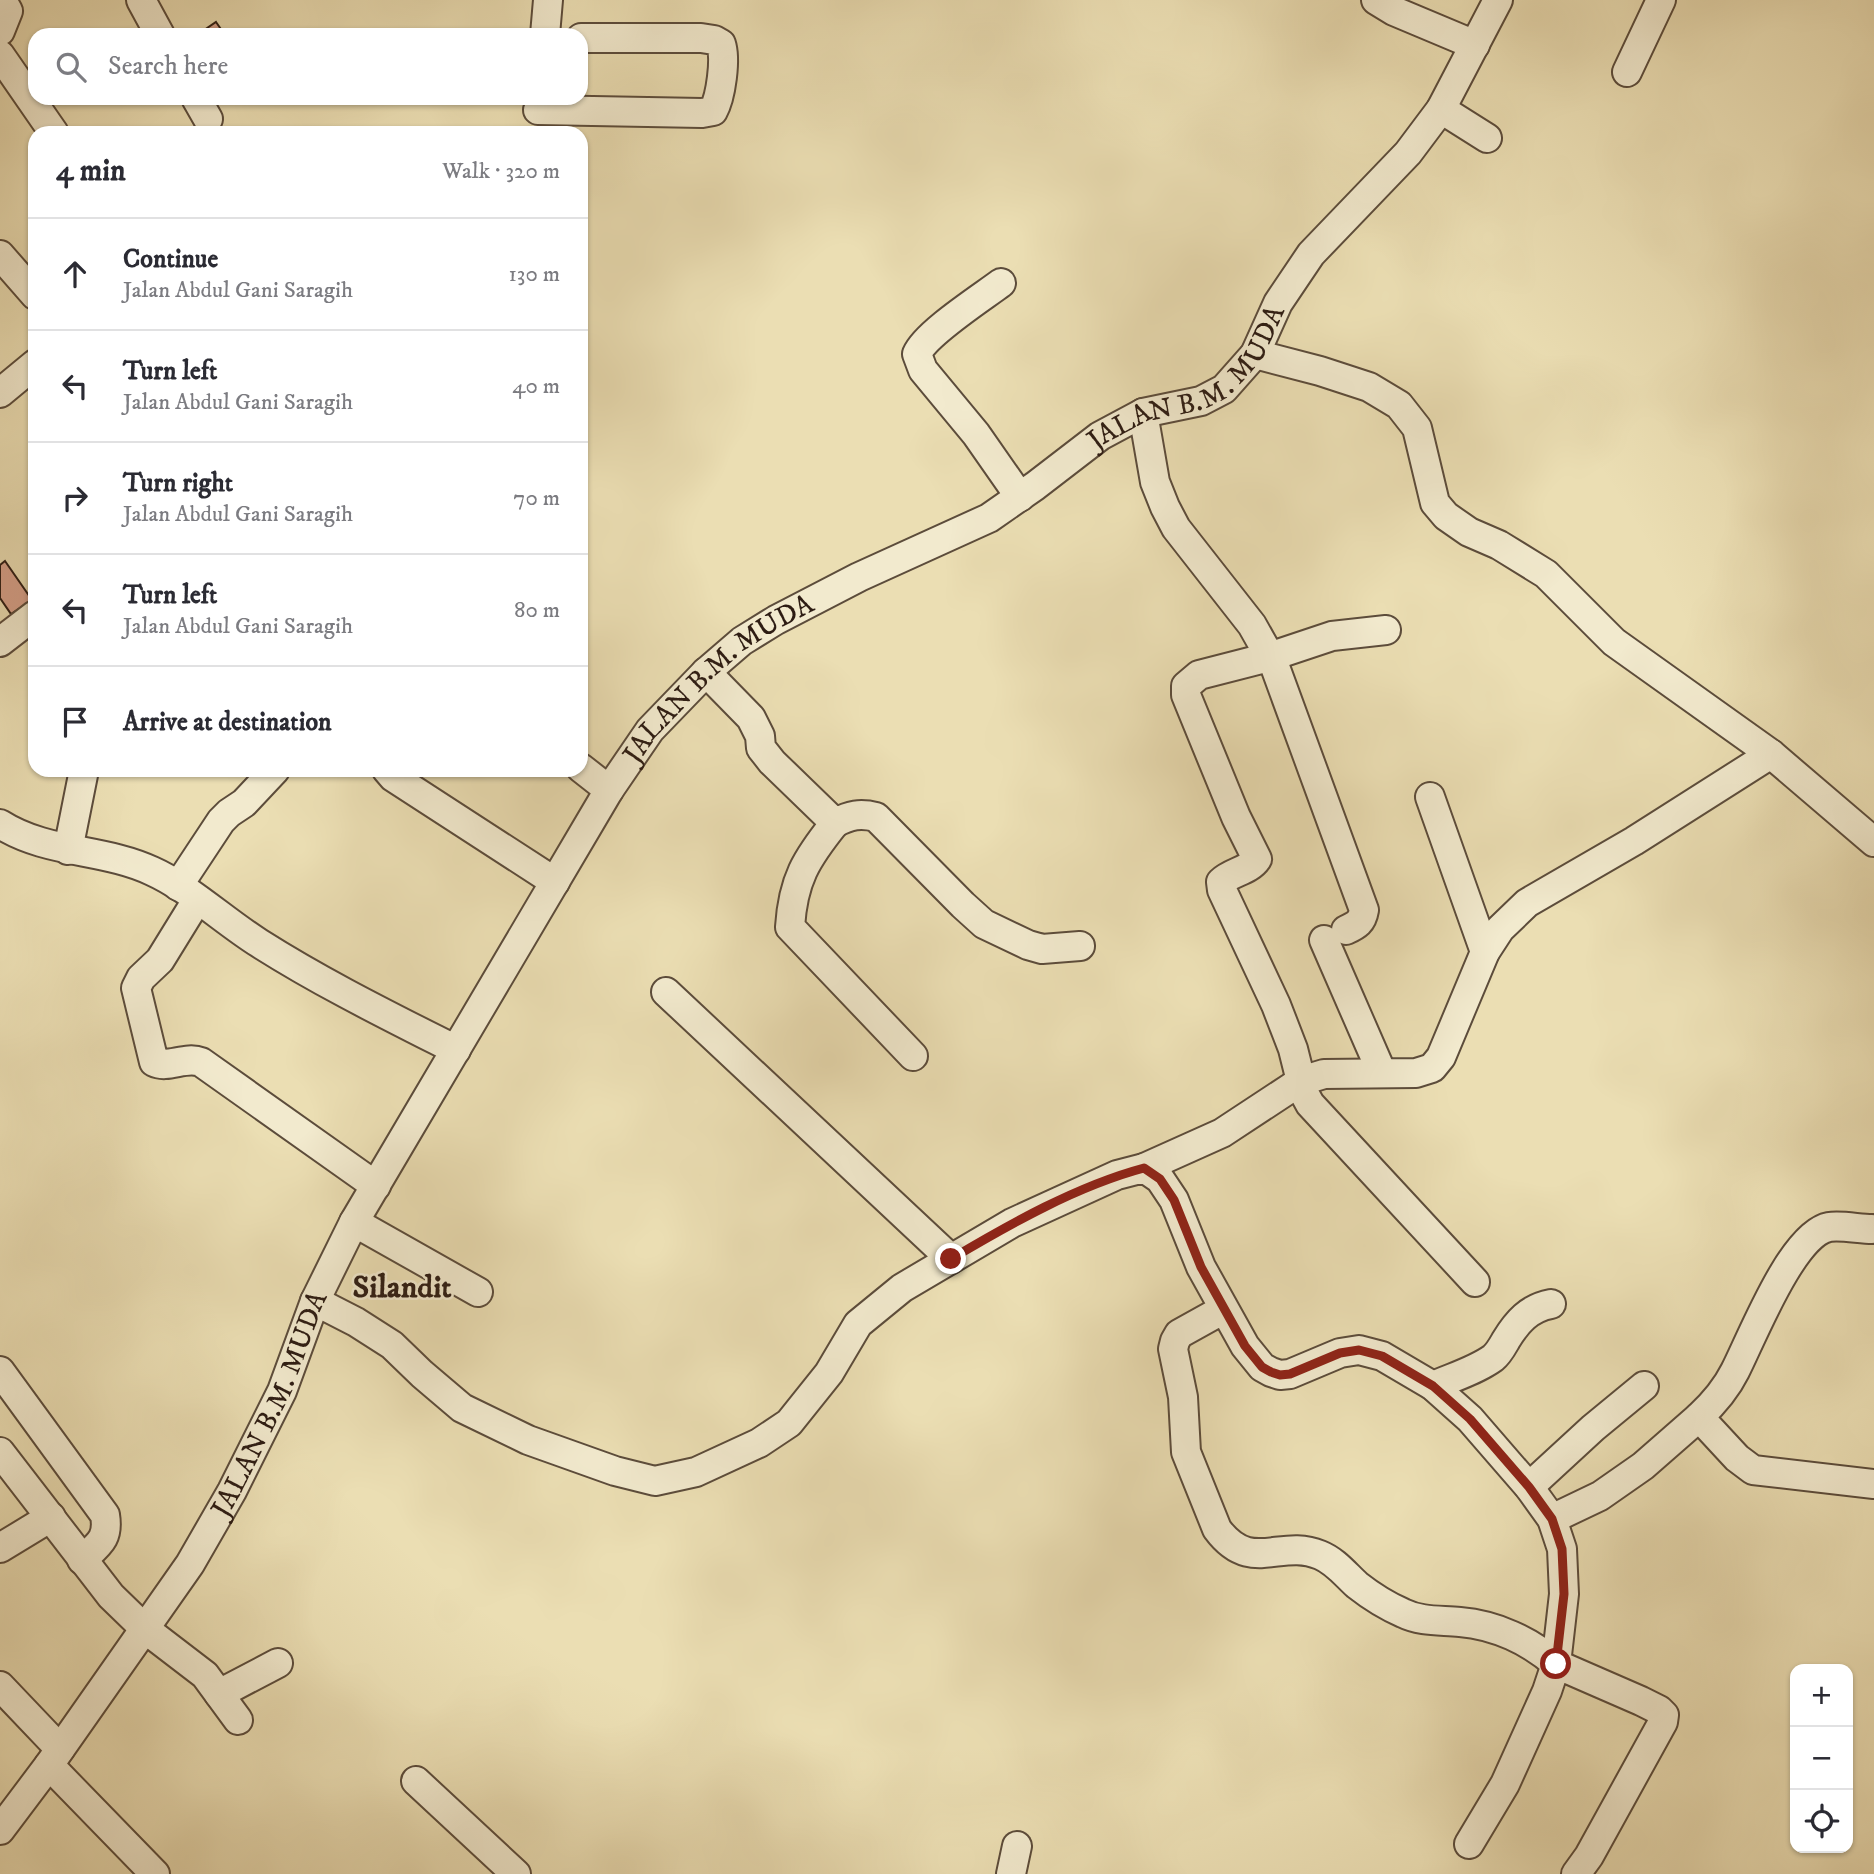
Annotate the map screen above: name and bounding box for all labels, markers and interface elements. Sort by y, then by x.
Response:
search box [28,28,588,105]
icon: search [52,48,90,86]
text: Search here [108,50,228,83]
text: 4 min [56,153,126,190]
text: Walk · 320 m [442,157,560,186]
text: Continue [123,243,218,276]
icon: ahead [56,255,94,293]
text: 130 m [508,260,560,289]
text: Jalan Abdul Gani Saragih [123,276,353,305]
street label: JALAN B.M. MUDA [1078,298,1293,459]
text: Turn left [123,355,217,388]
icon: left [56,367,94,405]
text: 40 m [512,372,560,401]
text: Jalan Abdul Gani Saragih [123,388,353,417]
text: Turn right [123,467,233,500]
icon: right [56,479,94,517]
text: 70 m [513,484,560,513]
text: Jalan Abdul Gani Saragih [123,500,353,529]
text: Turn left [123,579,217,612]
street label: JALAN B.M. MUDA [613,586,820,772]
icon: left [56,591,94,629]
text: 80 m [514,596,560,625]
text: Jalan Abdul Gani Saragih [123,612,353,641]
icon: arrive [56,703,94,741]
text: Arrive at destination [123,706,332,739]
route end [935,1243,966,1274]
district label: Silandit [352,1268,452,1308]
street label: JALAN B.M. MUDA [202,1284,335,1526]
route start [1540,1648,1571,1679]
map controls [1790,1664,1853,1853]
button: + [1790,1664,1853,1727]
button: − [1790,1727,1853,1790]
button: locate [1790,1790,1853,1853]

